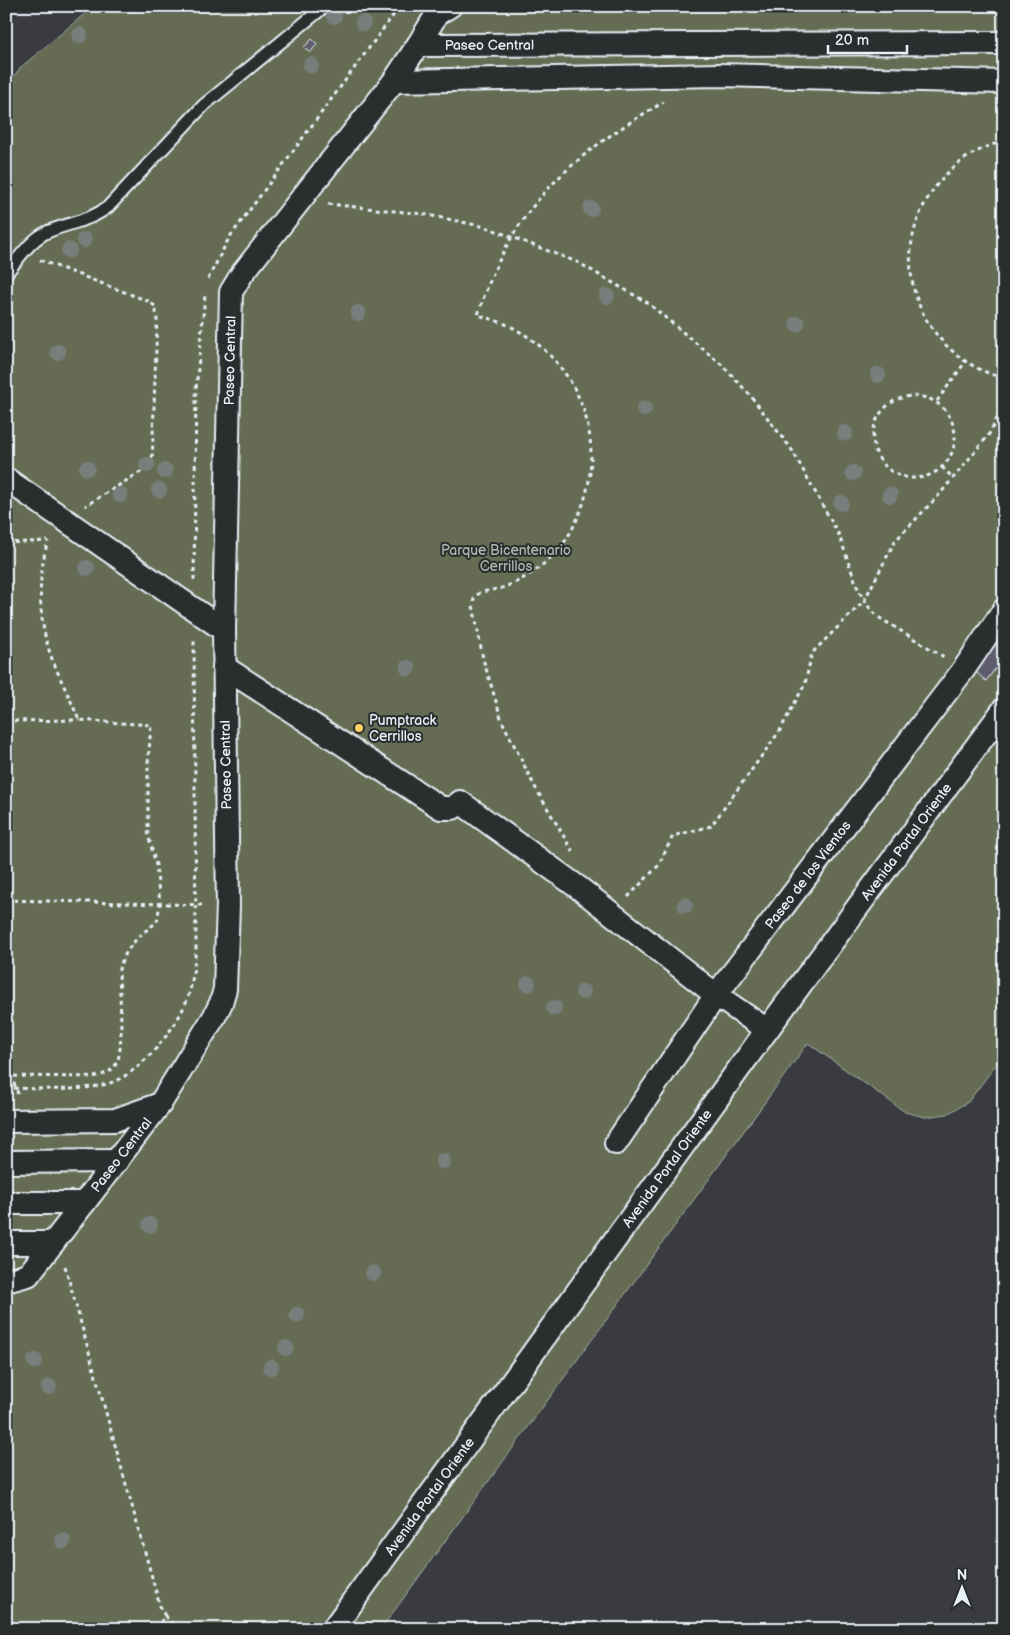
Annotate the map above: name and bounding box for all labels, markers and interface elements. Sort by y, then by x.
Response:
scale bar [828,22,906,54]
text: 20 m [835,31,869,50]
street label: Paseo Central [445,36,534,53]
street label: Paseo Central [220,316,239,405]
park label: Parque Bicentenario Cerrillos [441,542,571,575]
place label: Pumptrack Cerrillos [369,712,437,745]
street label: Paseo Central [217,720,235,810]
marker: Pumptrack Cerrillos [353,722,365,734]
street label: Avenida Portal Oriente [857,779,955,904]
street label: Paseo de los Vientos [761,817,854,932]
street label: Avenida Portal Oriente [618,1106,715,1231]
street label: Paseo Central [87,1114,155,1195]
street label: Avenida Portal Oriente [381,1434,478,1559]
north arrow [938,1562,988,1612]
text: N [957,1567,967,1584]

